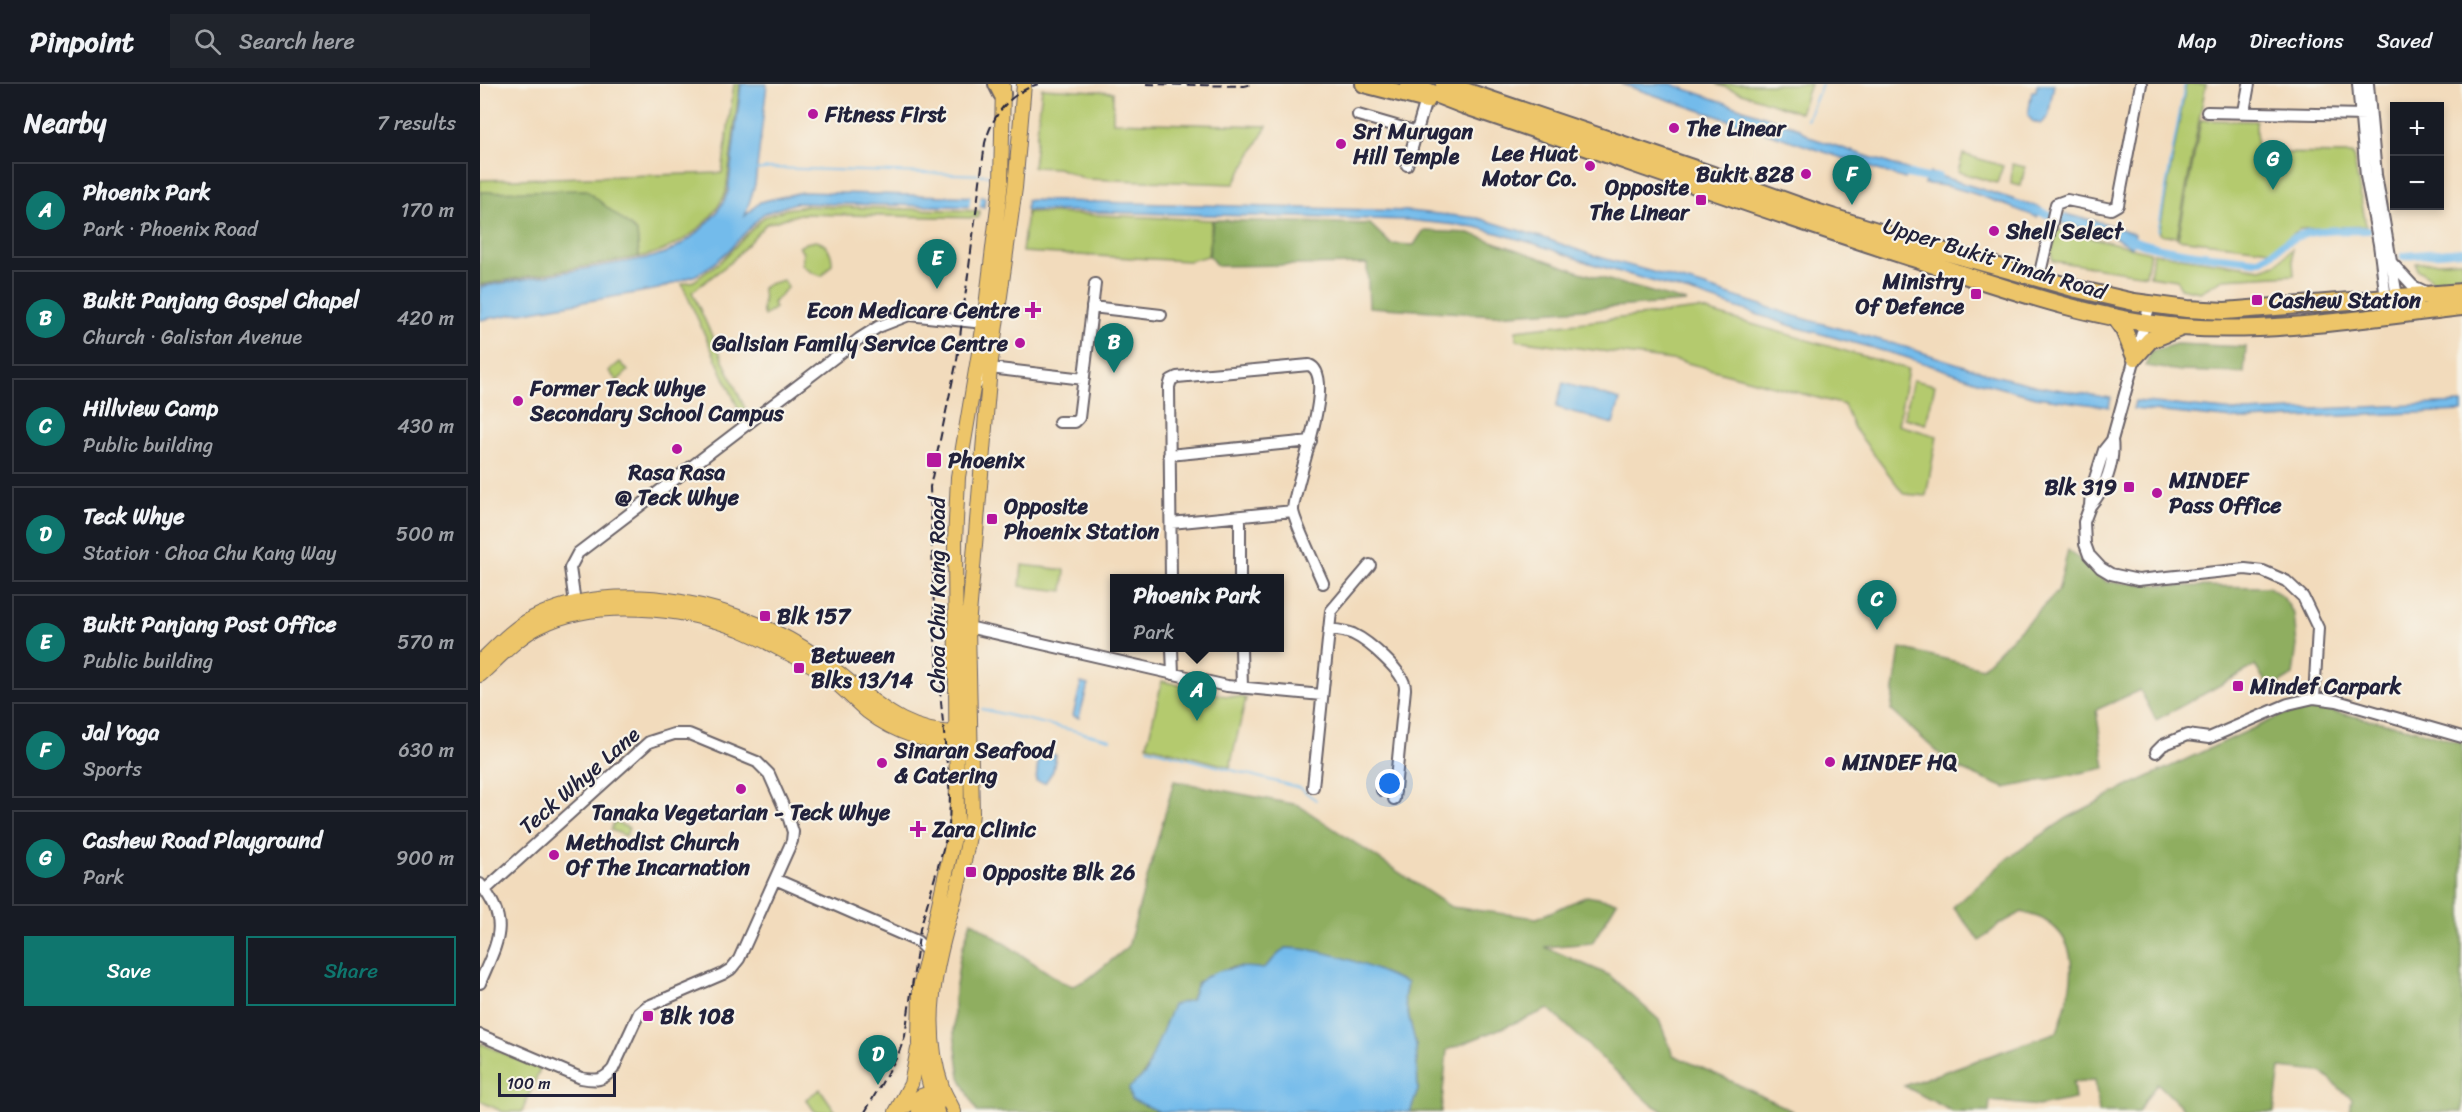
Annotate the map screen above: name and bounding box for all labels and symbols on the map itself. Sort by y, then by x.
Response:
place label: Fitness First [824,95,947,134]
marker: Fitness First [806,107,820,121]
place label: The Linear [1686,109,1788,148]
place label: Sri Murugan Hill Temple [1352,112,1473,176]
marker: The Linear [1667,121,1681,135]
place label: Lee Huat Motor Co. [1481,134,1578,198]
marker: Sri Murugan Hill Temple [1334,137,1348,151]
pin: G [2254,141,2292,190]
place label: Bukit 828 [1696,155,1795,194]
pin: F [1832,156,1872,205]
marker: Lee Huat Motor Co. [1583,159,1597,173]
marker: Bukit 828 [1799,167,1813,181]
place label: Opposite The Linear [1589,168,1691,232]
marker: Opposite The Linear [1694,193,1708,207]
street label: Upper Bukit Timah Road [1878,206,2113,311]
place label: Shell Select [2005,212,2124,251]
marker: Shell Select [1987,224,2001,238]
pin: E [918,240,956,289]
place label: Ministry Of Defence [1855,262,1965,326]
place label: Cashew Station [2268,281,2421,320]
marker: Ministry Of Defence [1969,287,1983,301]
place label: Econ Medicare Centre [807,291,1021,330]
marker: Cashew Station [2250,293,2264,307]
marker: Econ Medicare Centre [1024,301,1042,319]
place label: Galisian Family Service Centre [711,324,1009,363]
pin: B [1094,324,1134,373]
marker: Galisian Family Service Centre [1013,336,1027,350]
place label: Former Teck Whye Secondary School Campus [529,369,785,433]
marker: Former Teck Whye Secondary School Campus [511,394,525,408]
place label: Phoenix [948,441,1025,480]
marker: Rasa Rasa @ Teck Whye [670,442,684,456]
marker: Phoenix [925,451,943,469]
place label: Rasa Rasa @ Teck Whye [615,453,740,517]
place label: MINDEF Pass Office [2168,461,2282,525]
place label: Blk 319 [2044,468,2117,507]
marker: Blk 319 [2122,480,2136,494]
marker: MINDEF Pass Office [2150,486,2164,500]
place label: Opposite Phoenix Station [1004,487,1159,551]
street label: Choa Chu Kang Road [918,495,957,693]
marker: Opposite Phoenix Station [985,512,999,526]
pin: C [1858,580,1896,630]
place label: Blk 157 [777,597,852,636]
marker: Blk 157 [758,609,772,623]
place label: Between Blks 13/14 [811,636,913,700]
marker: Between Blks 13/14 [792,661,806,675]
place label: Mindef Carpark [2249,667,2403,706]
pin: A [1178,672,1216,721]
marker: Mindef Carpark [2231,679,2245,693]
street label: Teck Whye Lane [510,716,649,845]
place label: Sinaran Seafood & Catering [893,731,1057,795]
place label: MINDEF HQ [1841,743,1958,782]
marker: MINDEF HQ [1823,755,1837,769]
marker: Sinaran Seafood & Catering [875,756,889,770]
your location [1375,769,1404,798]
marker: Tanaka Vegetarian - Teck Whye [734,782,748,796]
place label: Tanaka Vegetarian - Teck Whye [592,793,891,832]
place label: Zara Clinic [931,810,1037,849]
marker: Zara Clinic [909,820,927,838]
place label: Methodist Church Of The Incarnation [565,823,750,887]
marker: Methodist Church Of The Incarnation [547,848,561,862]
place label: Opposite Blk 26 [983,853,1135,892]
marker: Opposite Blk 26 [964,865,978,879]
place label: Blk 108 [660,997,735,1036]
marker: Blk 108 [641,1009,655,1023]
pin: D [858,1036,898,1085]
scale bar [498,1070,616,1098]

